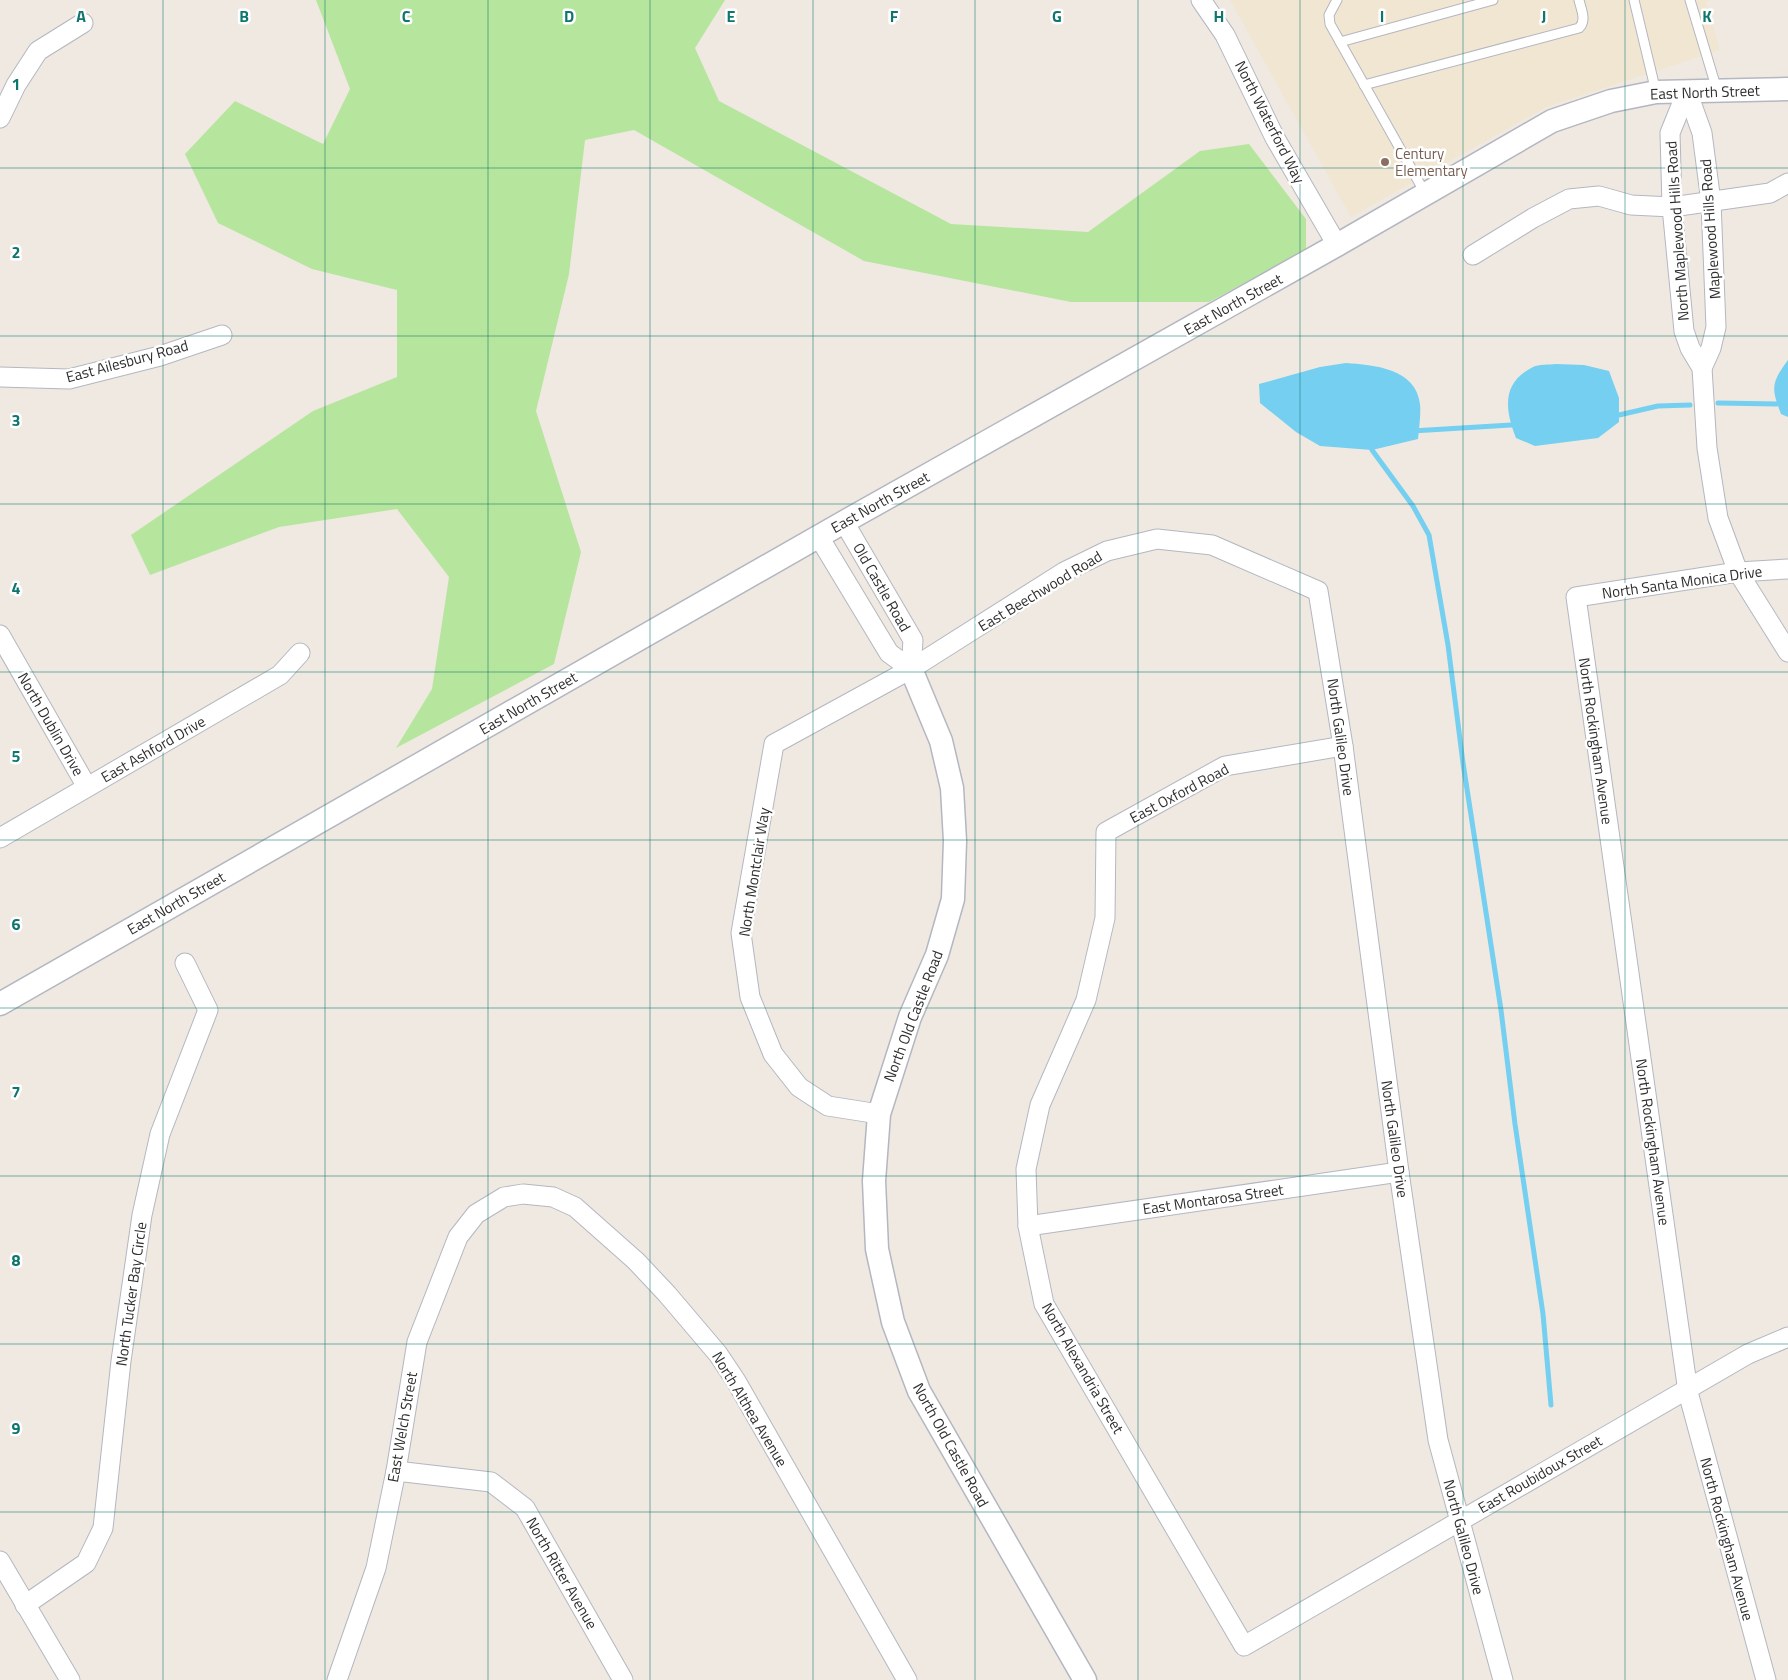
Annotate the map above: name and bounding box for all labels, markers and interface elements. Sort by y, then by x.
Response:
text: A [76,4,86,28]
text: B [239,4,249,28]
text: C [402,4,411,28]
text: D [564,4,574,28]
text: E [727,4,736,28]
text: F [890,4,899,28]
text: G [1052,4,1062,28]
text: H [1214,4,1224,28]
text: I [1380,4,1384,28]
text: J [1542,4,1546,28]
text: K [1702,4,1712,28]
street label: North Waterford Way [1229,57,1311,187]
text: 1 [12,72,20,96]
street label: East North Street [1650,79,1761,105]
street label: North Maplewood Hills Road [1659,140,1695,322]
place label: Century Elementary [1395,142,1468,182]
marker: Century Elementary [1379,156,1391,168]
street label: Maplewood Hills Road [1694,158,1726,300]
text: 2 [12,240,20,264]
street label: East North Street [1179,267,1287,341]
street label: East Ailesbury Road [63,334,191,388]
text: 3 [12,408,20,432]
street label: East North Street [826,465,934,539]
street label: Old Castle Road [847,538,917,636]
street label: East Beechwood Road [974,545,1106,637]
street label: North Santa Monica Drive [1600,559,1764,605]
text: 4 [12,576,21,600]
street label: North Rockingham Avenue [1573,656,1619,826]
street label: East North Street [475,665,582,740]
street label: North Dublin Drive [12,668,90,780]
street label: North Galileo Drive [1321,677,1361,797]
street label: East Ashford Drive [97,710,209,788]
text: 5 [12,744,21,768]
street label: East Oxford Road [1125,757,1233,829]
street label: North Montclair Way [732,806,776,938]
street label: East North Street [123,865,230,940]
text: 6 [12,912,21,936]
street label: North Old Castle Road [877,947,949,1085]
street label: North Rockingham Avenue [1630,1057,1676,1227]
street label: North Galileo Drive [1375,1079,1415,1199]
text: 7 [12,1080,20,1104]
street label: East Montarosa Street [1141,1178,1286,1220]
street label: North Tucker Bay Circle [110,1220,152,1368]
text: 8 [12,1248,21,1272]
street label: North Alexandria Street [1036,1298,1130,1438]
street label: North Althea Avenue [706,1347,794,1471]
street label: East Welch Street [381,1369,423,1484]
street label: North Old Castle Road [907,1379,995,1511]
text: 9 [12,1416,21,1440]
street label: East Roubidoux Street [1474,1429,1607,1519]
street label: North Rockingham Avenue [1694,1455,1760,1623]
street label: North Galileo Drive [1438,1477,1490,1597]
street label: North Ritter Avenue [521,1513,603,1633]

